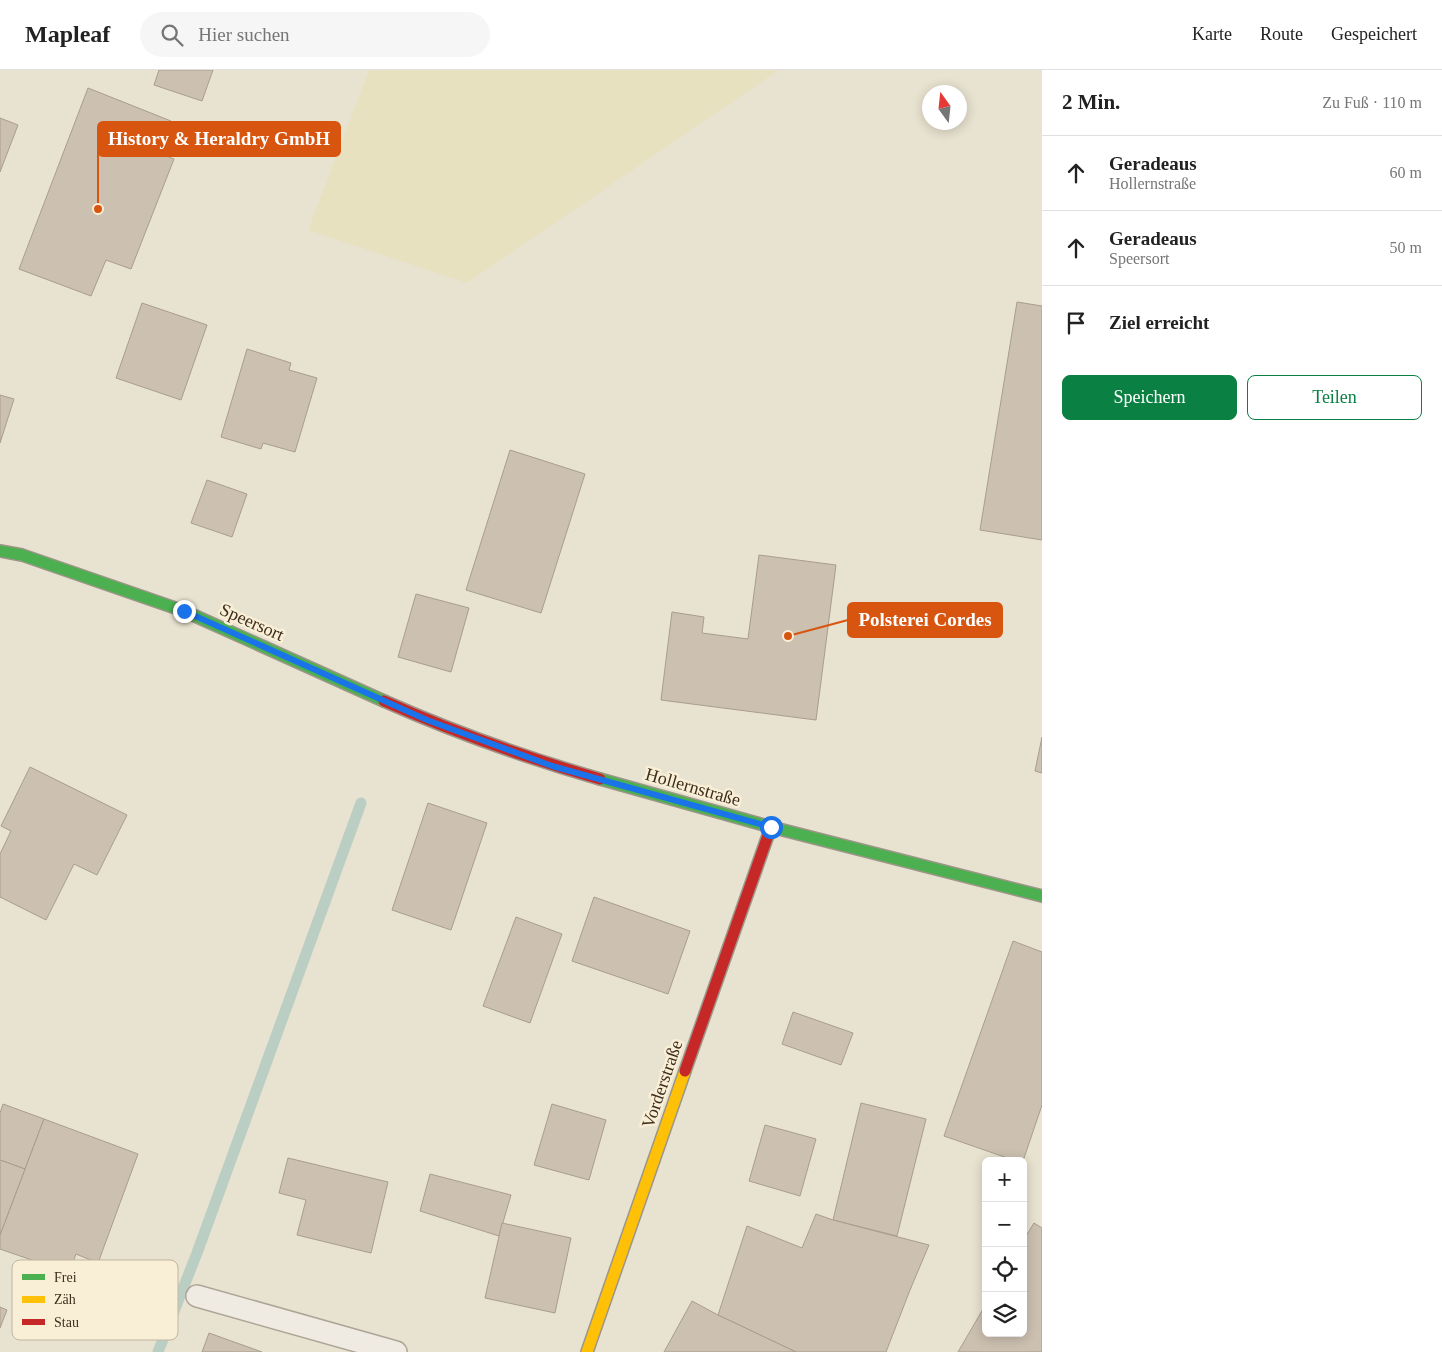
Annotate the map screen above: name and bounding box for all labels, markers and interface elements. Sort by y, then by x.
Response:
search box [140,12,490,57]
text: Mapleaf [25,21,110,47]
icon: search [158,21,186,49]
text: Hier suchen [198,24,290,45]
text: Karte [1192,24,1232,44]
text: Route [1260,24,1303,44]
text: Gespeichert [1331,24,1417,44]
north arrow [922,85,967,130]
text: 2 Min. [1062,90,1120,114]
text: Zu Fuß · 110 m [1322,94,1422,111]
callout: History & Heraldry GmbH [98,122,340,156]
text: History & Heraldry GmbH [108,128,330,149]
text: Geradeaus [1109,153,1197,174]
icon: ahead [1062,159,1090,187]
text: 60 m [1390,164,1422,181]
text: Hollernstraße [1109,175,1196,192]
text: Geradeaus [1109,228,1197,249]
icon: ahead [1062,234,1090,262]
text: 50 m [1390,239,1422,256]
text: Speersort [1109,250,1169,267]
icon: arrive [1062,309,1090,337]
text: Ziel erreicht [1109,312,1209,333]
button: Speichern [1062,375,1237,420]
button: Teilen [1247,375,1422,420]
street label: Speersort [217,599,287,645]
route end [173,600,196,623]
callout: Polsterei Cordes [848,603,1002,637]
text: Polsterei Cordes [858,609,992,630]
street label: Hollernstraße [643,764,743,810]
route start [760,816,783,839]
street label: Vorderstraße [638,1037,686,1131]
map controls [982,1157,1027,1337]
button: + [982,1157,1027,1202]
button: − [982,1202,1027,1247]
button: locate [982,1247,1027,1292]
legend [12,1260,178,1340]
text: Frei [54,1270,77,1285]
text: Zäh [54,1292,76,1307]
button: layers [982,1292,1027,1337]
text: Stau [54,1315,79,1330]

